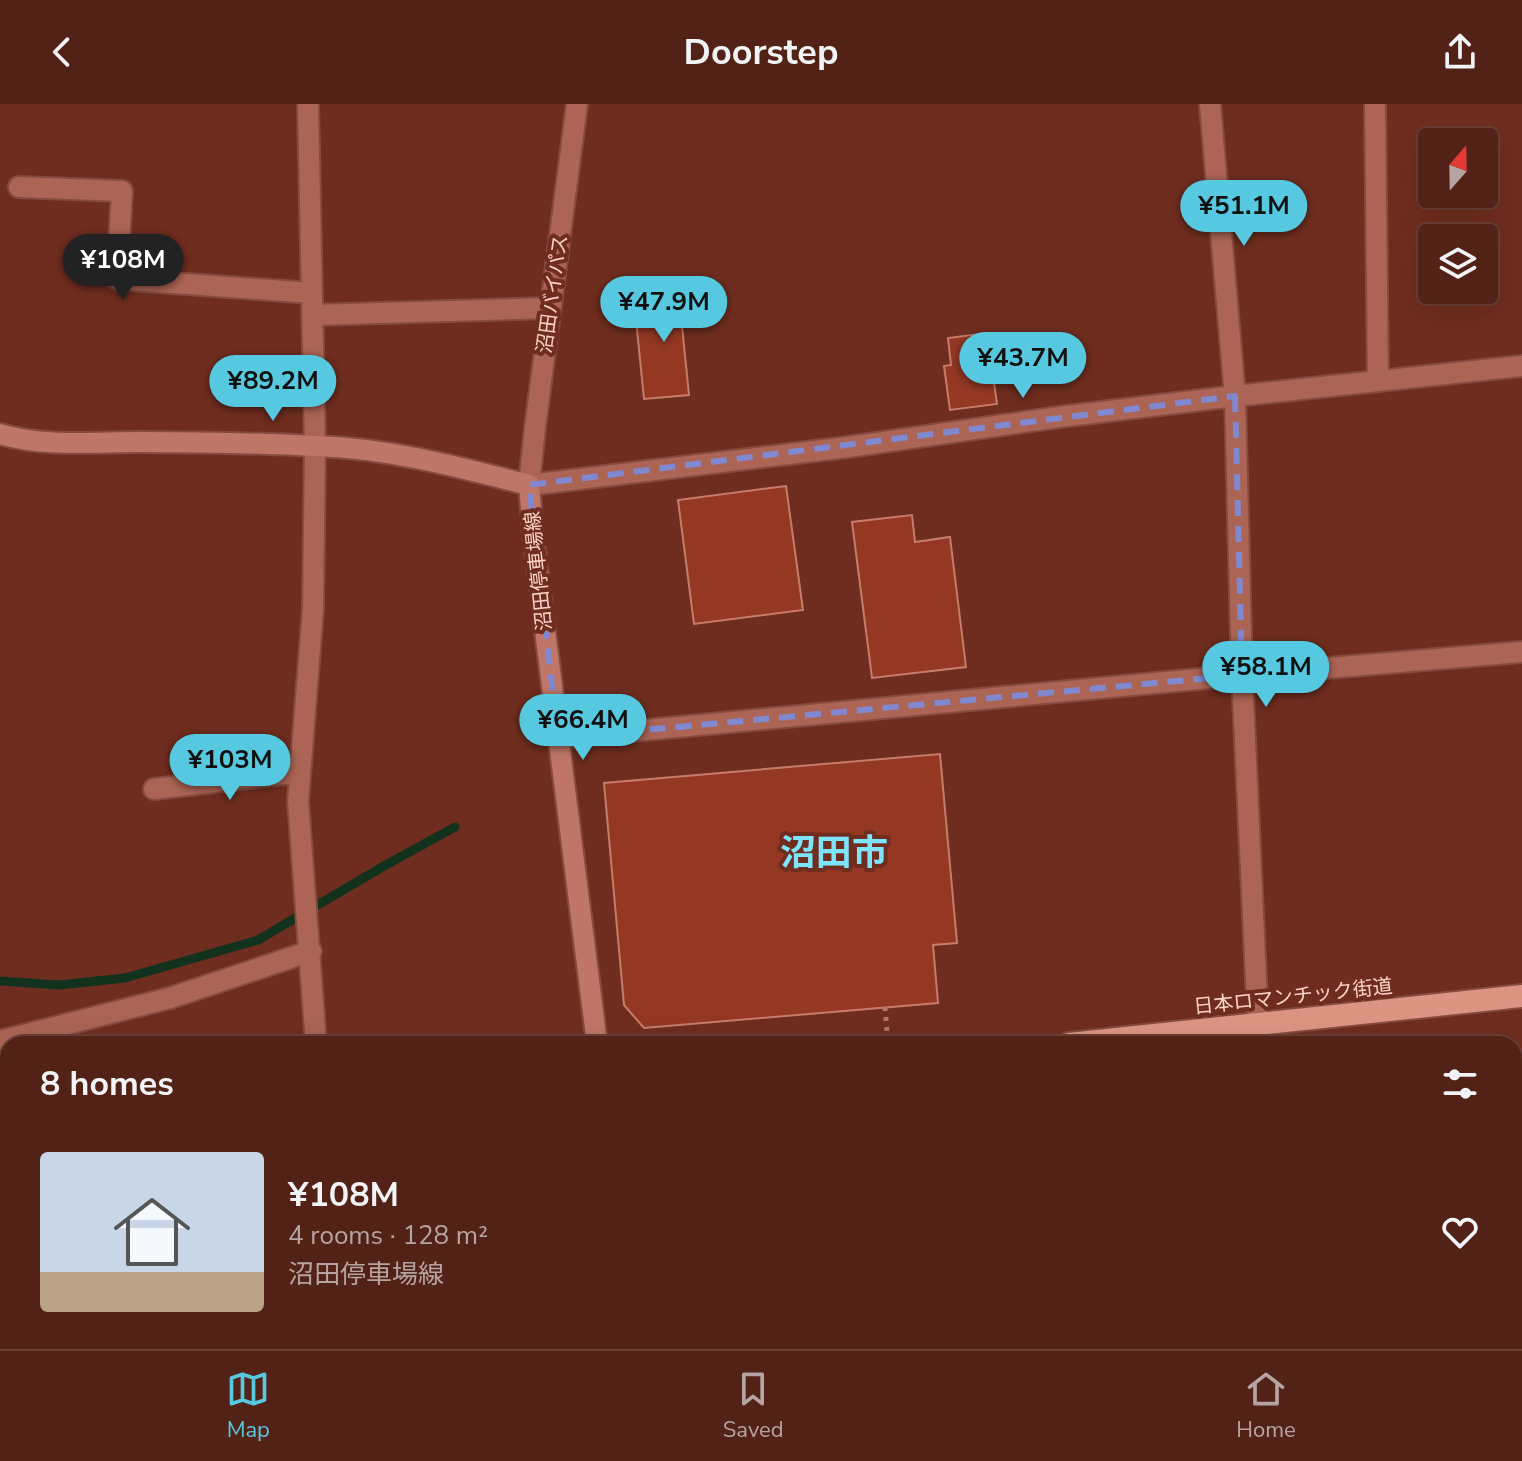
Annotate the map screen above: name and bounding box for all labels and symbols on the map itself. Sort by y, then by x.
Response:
north arrow [1418,128,1498,208]
pin: ¥51.1M [1179,180,1309,248]
street label: 沼田バイパス [531,233,574,355]
pin: ¥108M [67,234,179,302]
pin: ¥47.9M [599,276,729,344]
pin: ¥43.7M [958,332,1088,400]
pin: ¥89.2M [208,355,338,423]
street label: 沼田停車場線 [519,510,558,632]
pin: ¥58.1M [1201,641,1331,709]
pin: ¥66.4M [518,694,648,762]
pin: ¥103M [174,734,286,802]
district label: 沼田市 [780,829,888,878]
street label: 日本ロマンチック街道 [1192,973,1394,1020]

